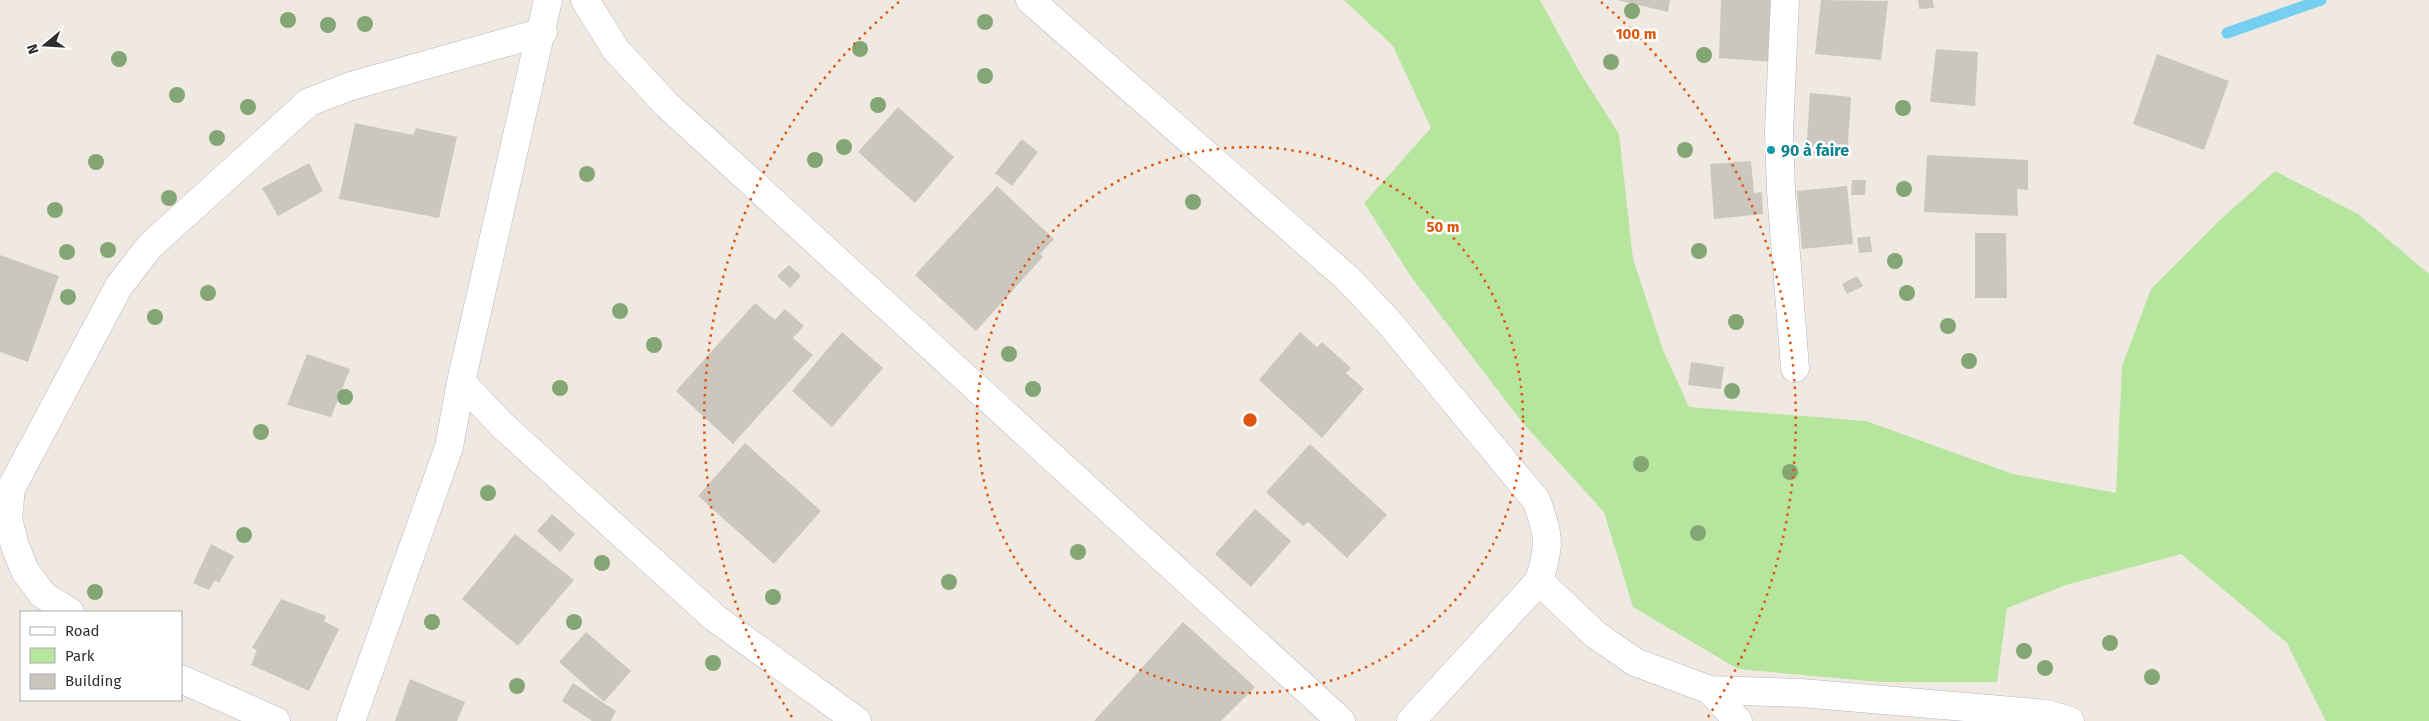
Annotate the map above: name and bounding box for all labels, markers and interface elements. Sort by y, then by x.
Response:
north arrow [20,20,70,70]
text: 100 m [1616,25,1656,43]
text: N [24,42,43,56]
place label: 90 à faire [1781,141,1849,160]
marker: 90 à faire [1765,144,1777,156]
text: 50 m [1426,218,1460,236]
centre of rings [1241,411,1259,429]
legend [20,611,182,701]
text: Road [65,622,100,640]
text: Park [65,647,95,665]
text: Building [65,672,121,690]

